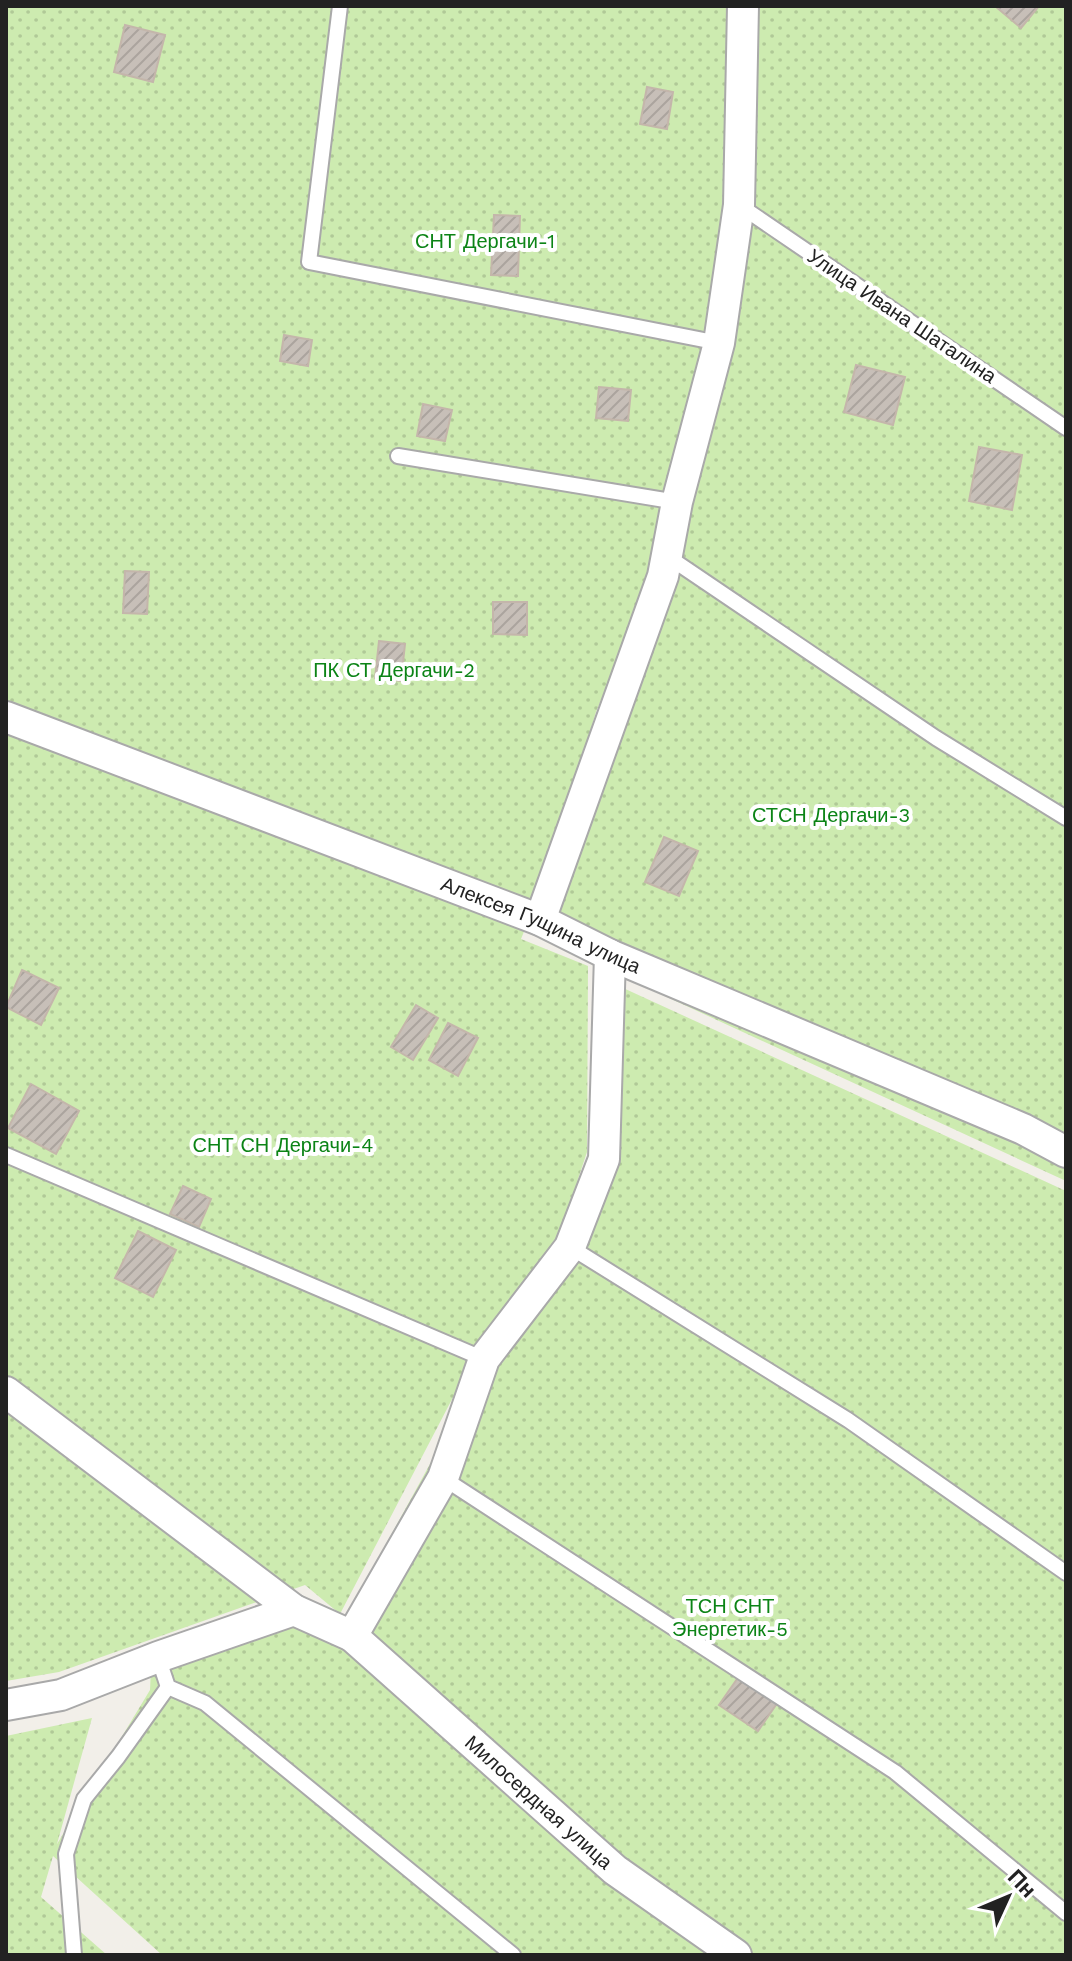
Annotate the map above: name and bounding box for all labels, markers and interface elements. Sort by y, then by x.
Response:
park label: СНТ Дергачи-1 [415,229,555,253]
street label: Улица Ивана Шаталина [803,244,1002,389]
park label: ПК СТ Дергачи-2 [313,658,475,682]
park label: СТСН Дергачи-3 [752,803,910,827]
street label: Алексея Гущина улица [438,872,645,979]
park label: СНТ СН Дергачи-4 [193,1133,373,1157]
park label: ТСН СНТ Энергетик-5 [672,1594,788,1641]
street label: Милосердная улица [460,1730,618,1875]
north arrow [968,1857,1048,1937]
text: Пн [1003,1864,1041,1903]

